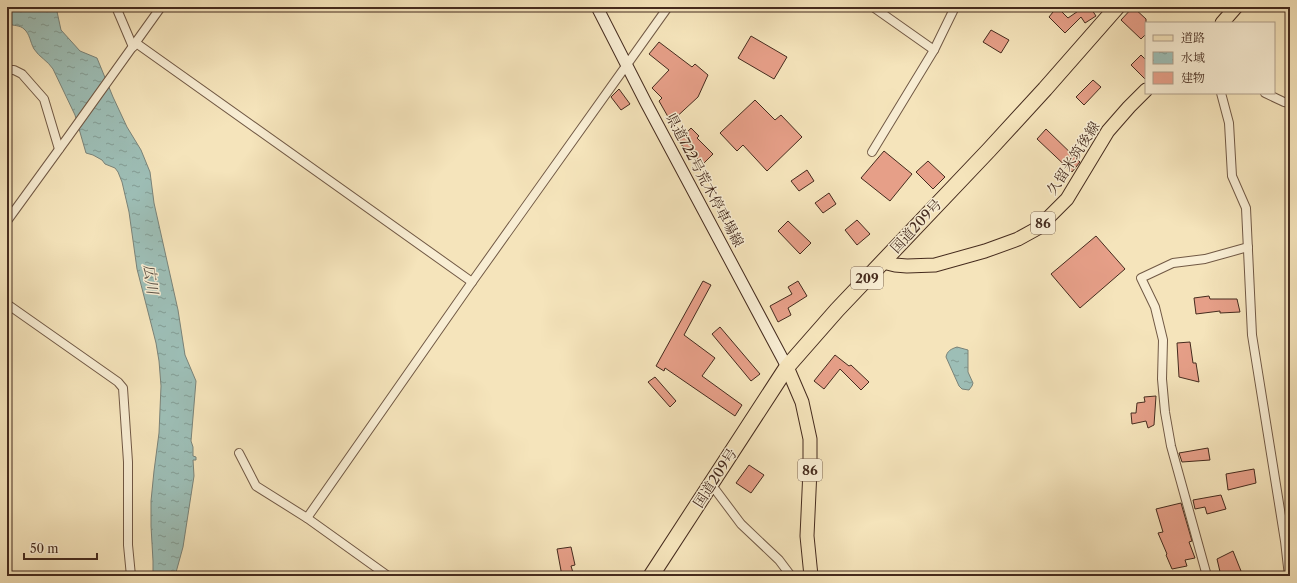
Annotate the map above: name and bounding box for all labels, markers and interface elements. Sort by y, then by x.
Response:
legend [1145,22,1275,94]
text: 道路 [1181,30,1205,45]
text: 水域 [1181,50,1205,65]
text: 建物 [1181,70,1205,85]
street label: 県道722号荒木停車場線 [662,110,748,250]
street label: 久留米筑後線 [1043,118,1103,198]
street label: 国道209号 [887,195,945,257]
road number: 86 [1031,212,1055,234]
water label: 広川 [140,263,163,297]
road number: 209 [851,267,883,289]
street label: 国道209号 [689,445,741,511]
road number: 86 [798,459,822,481]
scale bar [24,535,97,561]
text: 50 m [30,541,59,556]

